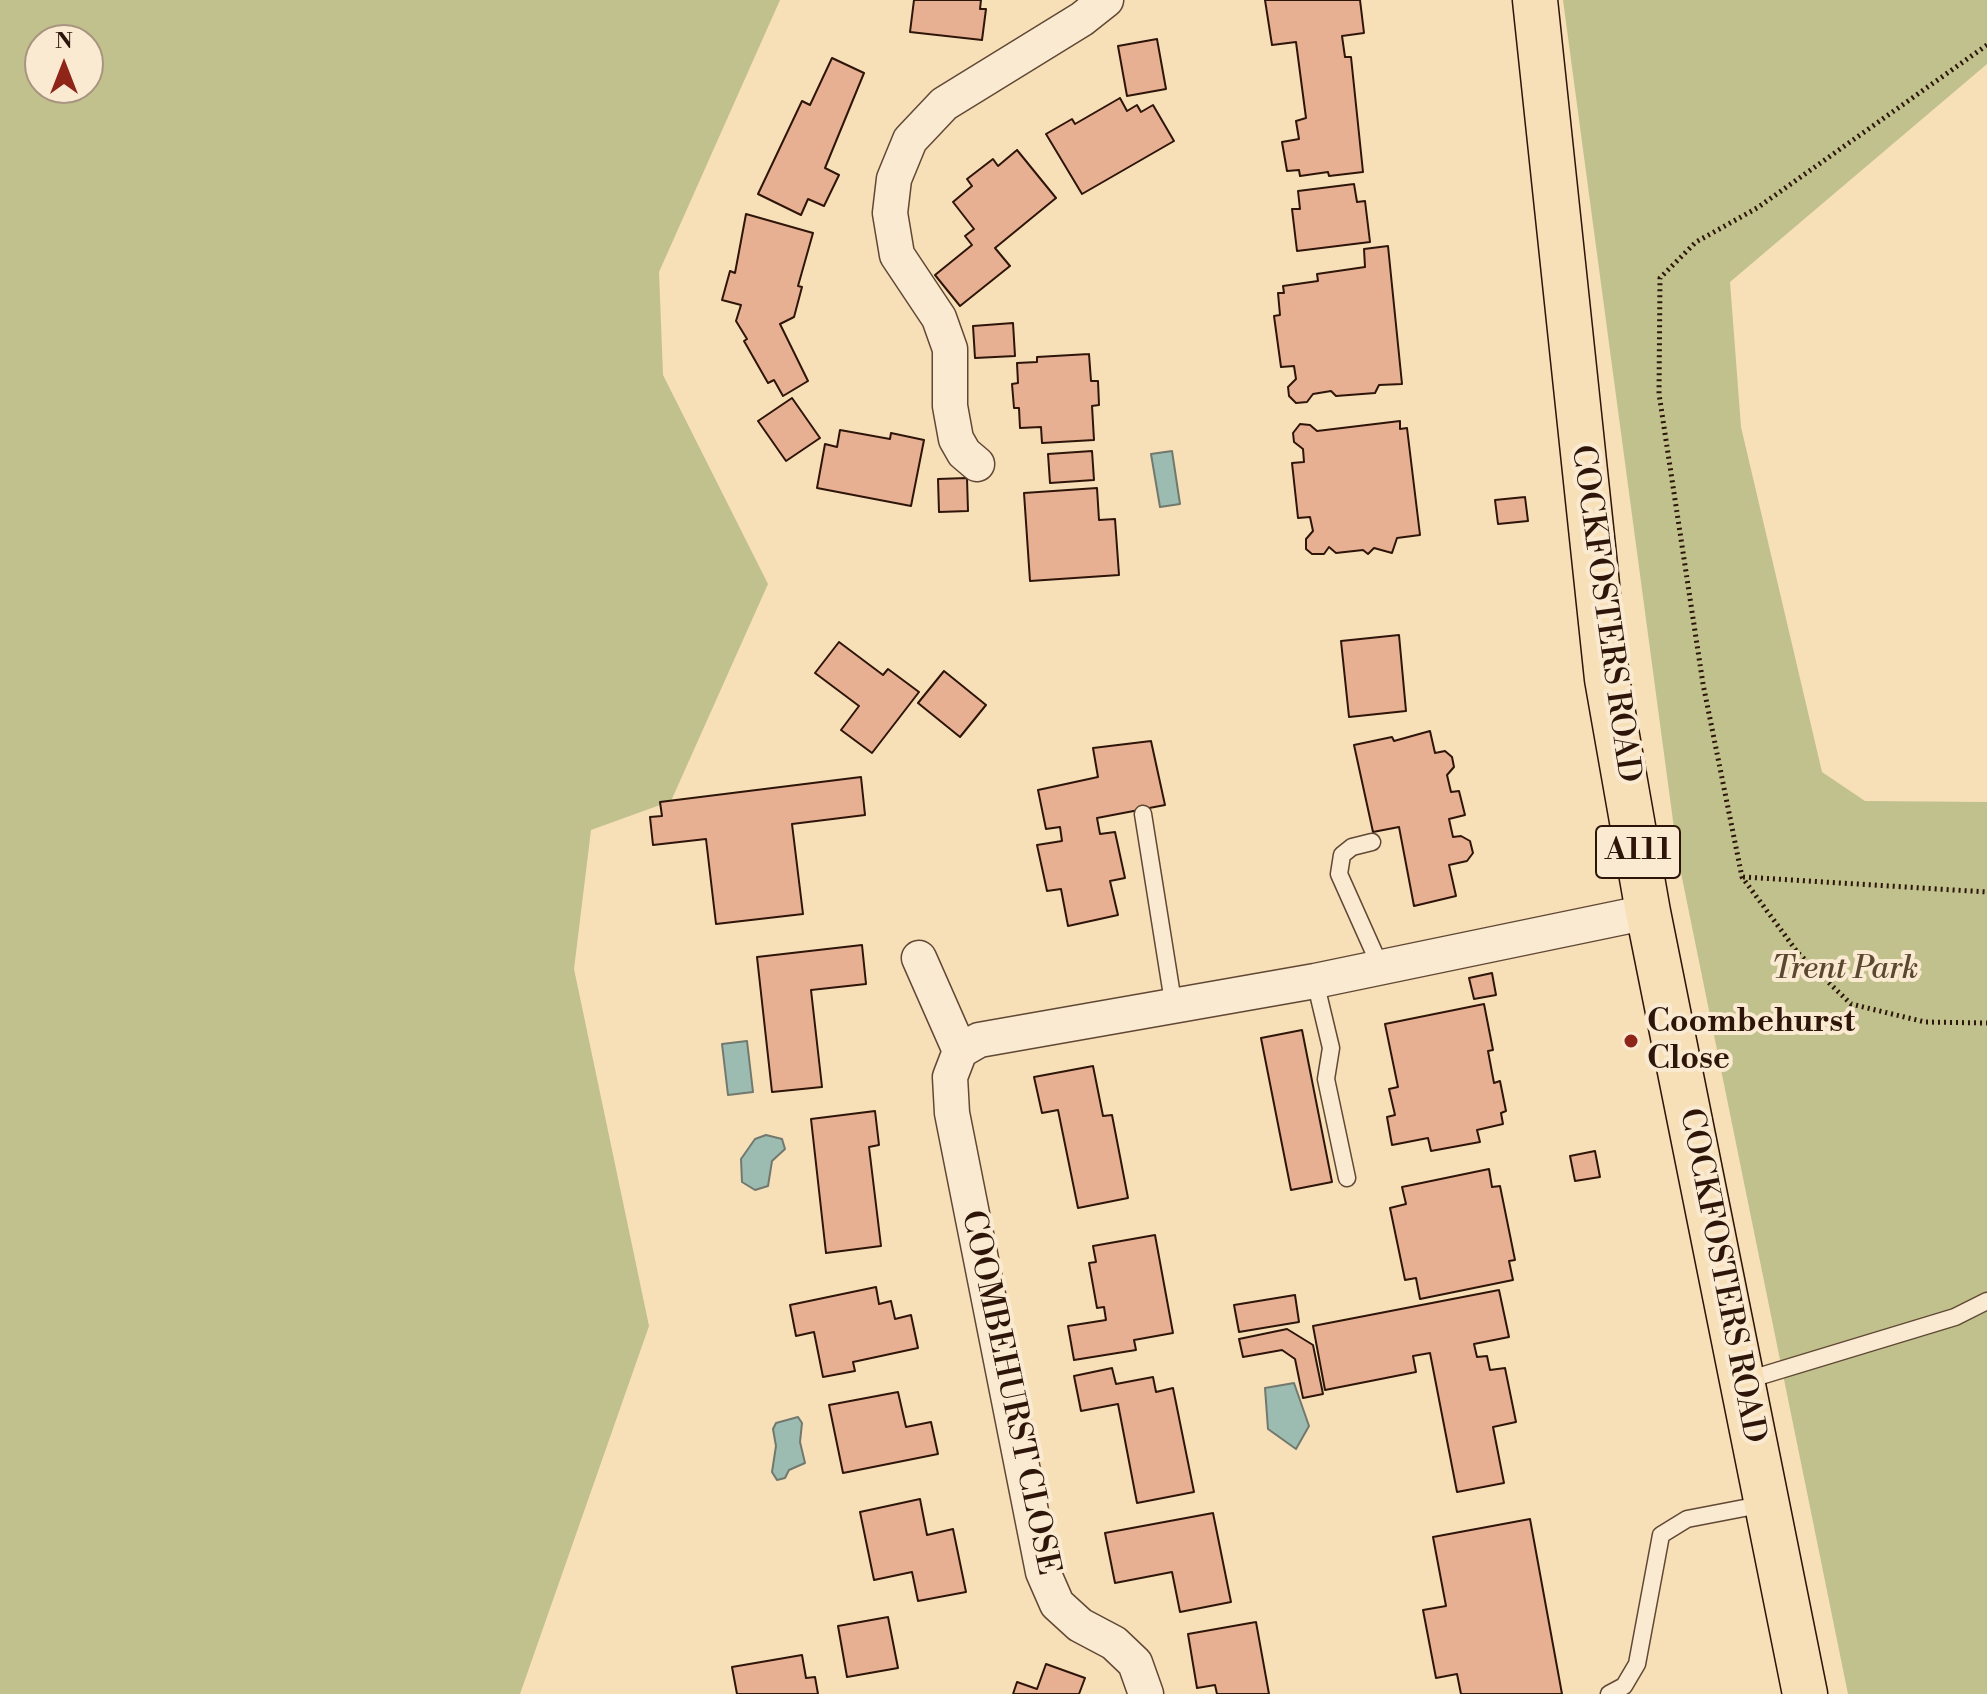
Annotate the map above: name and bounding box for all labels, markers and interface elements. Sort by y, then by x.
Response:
north arrow [24,24,104,104]
text: N [55,28,73,55]
street label: COCKFOSTERS ROAD [1561,443,1647,785]
road number: A111 [1596,826,1680,878]
park label: Trent Park [1772,951,1918,989]
place label: Coombehurst Close [1647,1004,1855,1079]
marker: Coombehurst Close [1622,1032,1640,1050]
street label: COCKFOSTERS ROAD [1670,1105,1772,1447]
street label: COOMBEHURST CLOSE [952,1207,1066,1579]

